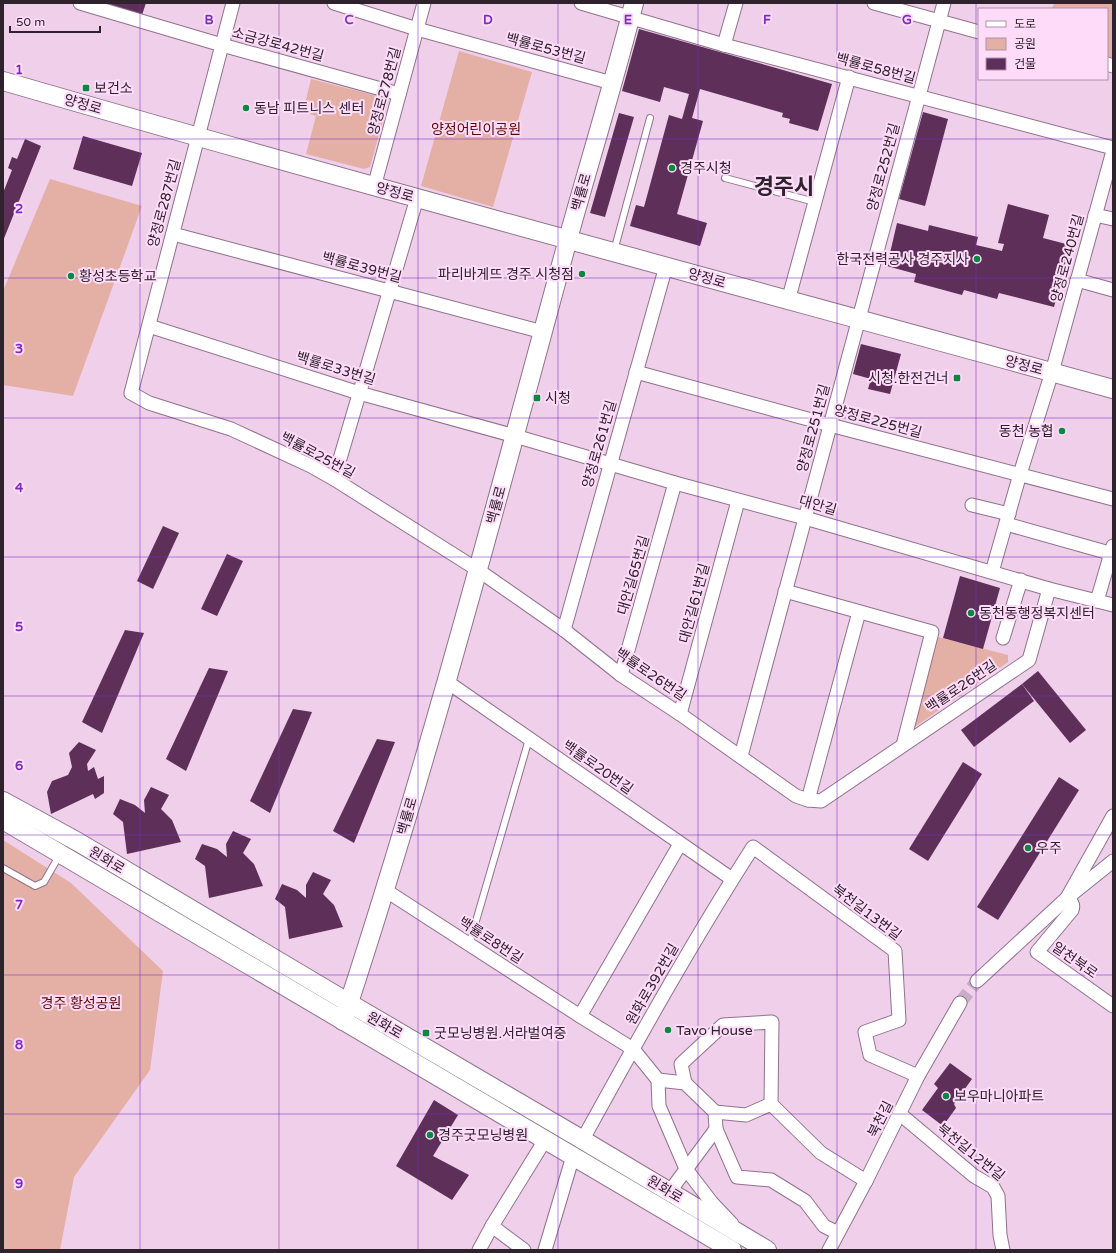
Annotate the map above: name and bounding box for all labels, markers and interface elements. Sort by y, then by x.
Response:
scale bar [10,8,100,34]
legend [978,8,1108,80]
text: B [204,12,214,28]
text: C [344,12,354,28]
text: D [483,12,493,28]
text: E [624,12,632,28]
text: F [763,12,771,28]
text: G [902,12,912,28]
text: 50 m [16,15,45,29]
text: 도로 [1014,17,1036,31]
street label: 소금강로42번길 [230,24,326,65]
street label: 백률로53번길 [504,30,588,67]
text: 공원 [1014,37,1036,51]
street label: 양정로278번길 [365,45,404,137]
street label: 백률로58번길 [834,50,918,87]
text: 건물 [1014,57,1036,71]
text: 1 [15,62,23,78]
place label: 보건소 [94,80,133,97]
marker: 보건소 [81,83,91,93]
street label: 양정로 [62,91,104,118]
place label: 동남 피트니스 센터 [254,100,364,117]
marker: 동남 피트니스 센터 [241,103,251,113]
park label: 양정어린이공원 [431,121,521,138]
street label: 양정로252번길 [864,121,903,213]
street label: 양정로287번길 [145,157,184,249]
place label: 경주시청 [680,160,732,177]
marker: 경주시청 [667,163,677,173]
street label: 백률로 [568,171,595,213]
district label: 경주시 [754,174,814,200]
street label: 양정로 [374,179,416,206]
text: 2 [15,201,23,217]
street label: 양정로240번길 [1048,212,1087,304]
street label: 백률로39번길 [320,249,404,286]
place label: 한국전력공사 경주지사 [837,251,969,268]
marker: 한국전력공사 경주지사 [972,254,982,264]
street label: 양정로 [686,265,728,292]
place label: 파리바게뜨 경주 시청점 [438,266,574,283]
place label: 황성초등학교 [79,268,156,285]
marker: 파리바게뜨 경주 시청점 [577,269,587,279]
marker: 황성초등학교 [66,271,76,281]
text: 3 [15,341,23,357]
street label: 백률로33번길 [294,348,378,389]
street label: 양정로 [1003,352,1045,379]
place label: 시청.한전건너 [868,370,949,387]
marker: 시청.한전건너 [952,373,962,383]
street label: 양정로251번길 [794,382,833,474]
place label: 시청 [545,390,571,407]
marker: 시청 [532,393,542,403]
street label: 양정로261번길 [579,398,620,490]
street label: 양정로225번길 [832,402,924,441]
place label: 동천 농협 [999,423,1054,440]
marker: 동천 농협 [1057,426,1067,436]
street label: 백률로25번길 [278,429,358,482]
text: 4 [15,480,24,496]
street label: 백률로 [483,484,510,526]
street label: 대안길 [797,492,839,519]
street label: 대안길65번길 [614,533,653,617]
street label: 대안길61번길 [676,561,713,645]
place label: 동천동행정복지센터 [979,605,1095,622]
marker: 동천동행정복지센터 [966,608,976,618]
text: 5 [15,619,23,635]
street label: 백률로26번길 [612,644,689,704]
street label: 백률로26번길 [923,656,1000,716]
street label: 백률로20번길 [559,737,636,798]
text: 6 [15,758,23,774]
street label: 백률로 [394,795,421,837]
place label: 우주 [1036,840,1062,857]
street label: 원화로 [86,843,128,878]
marker: 우주 [1023,843,1033,853]
street label: 북천길13번길 [829,881,905,944]
text: 7 [15,897,23,913]
street label: 백률로8번길 [455,913,526,967]
street label: 알천북로 [1049,939,1101,982]
street label: 원화로392번길 [622,941,682,1028]
park label: 경주 황성공원 [41,995,121,1012]
street label: 원화로 [364,1008,406,1043]
place label: Tavo House [676,1022,753,1039]
place label: 굿모닝병원.서라벌여중 [434,1025,567,1042]
marker: Tavo House [663,1025,673,1035]
marker: 굿모닝병원.서라벌여중 [421,1028,431,1038]
text: 8 [15,1037,23,1053]
place label: 보우마니아파트 [954,1088,1044,1105]
marker: 보우마니아파트 [941,1091,951,1101]
street label: 북천길 [864,1098,897,1140]
street label: 북천길12번길 [933,1120,1008,1185]
place label: 경주굿모닝병원 [438,1127,528,1144]
marker: 경주굿모닝병원 [425,1130,435,1140]
street label: 원화로 [644,1172,686,1207]
text: 9 [15,1176,23,1192]

